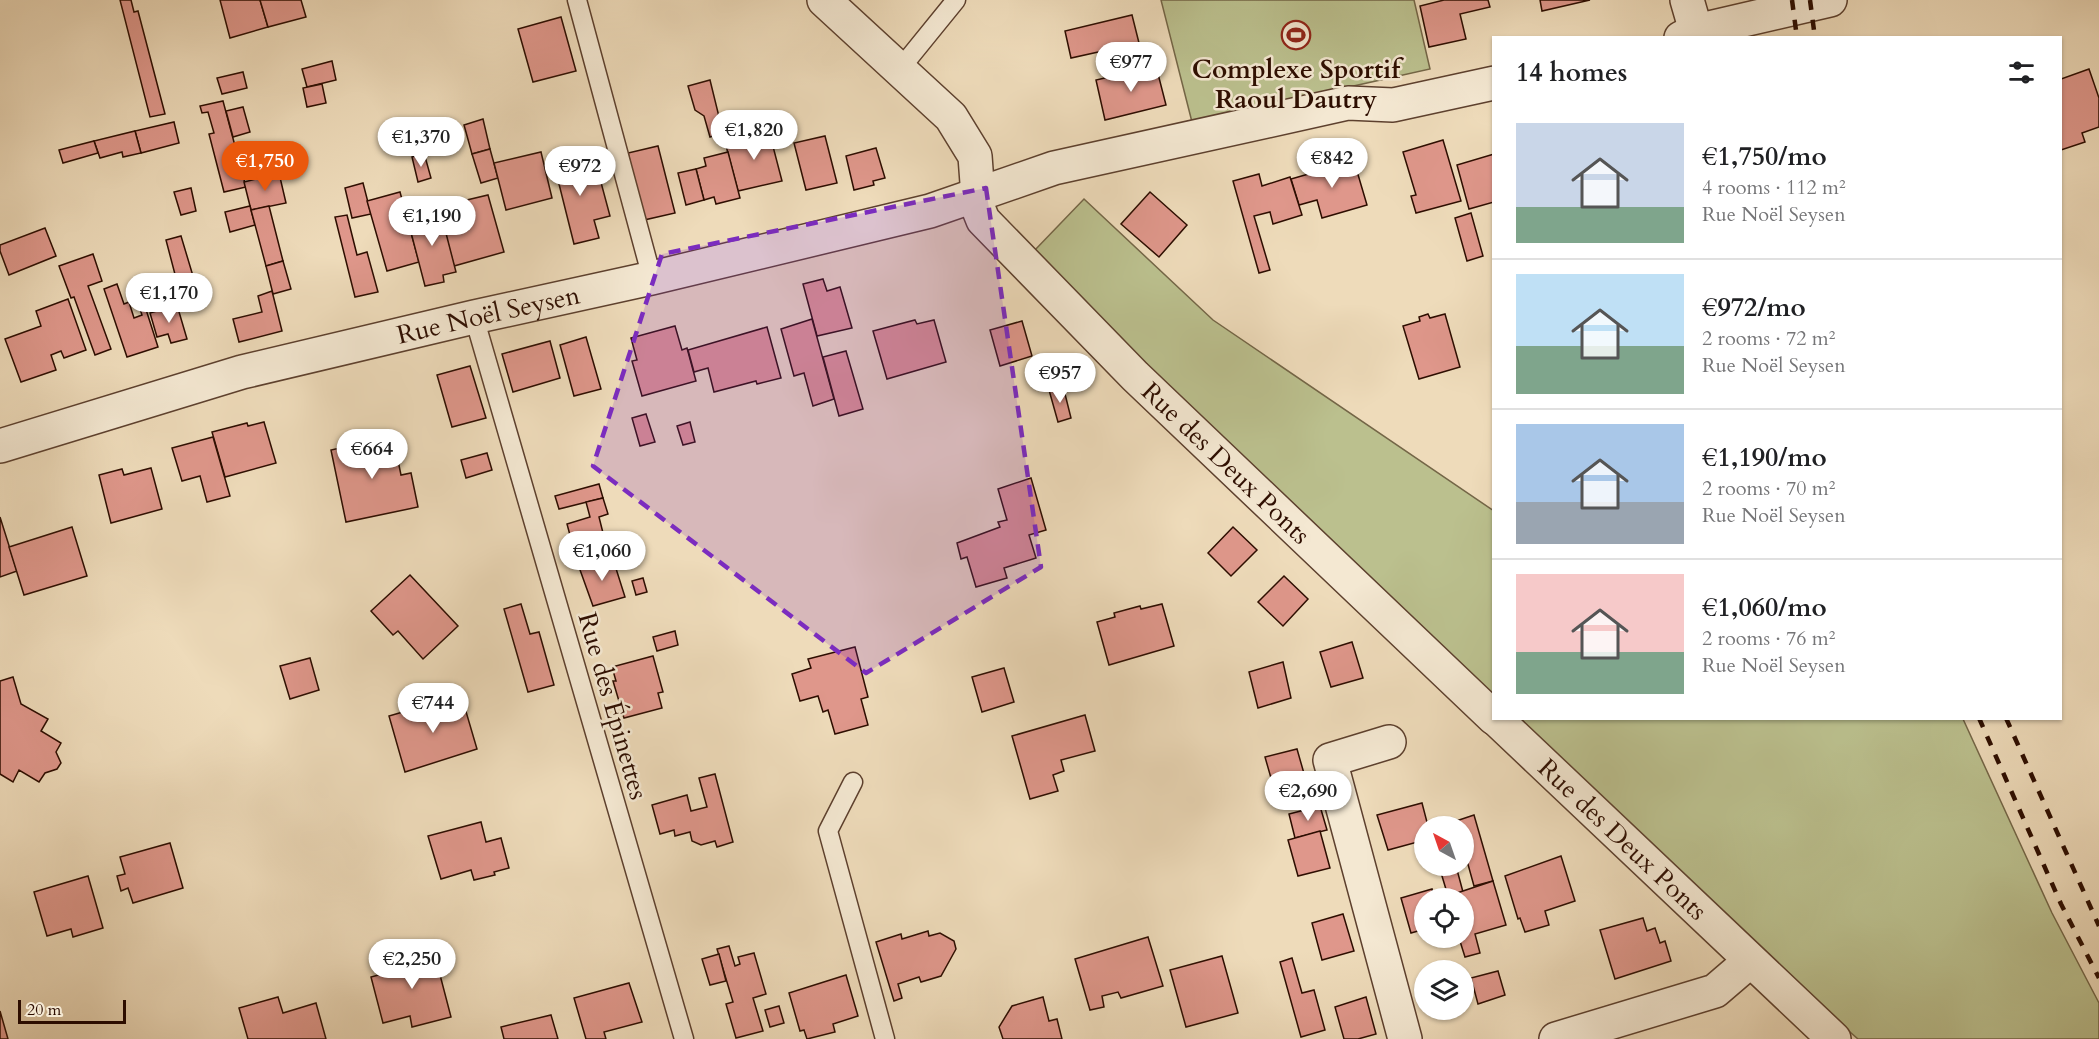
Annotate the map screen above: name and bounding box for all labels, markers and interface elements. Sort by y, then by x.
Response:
sports icon: Complexe Sportif Raoul Dautry [1280,19,1312,51]
pin: €977 [1095,42,1167,93]
text: €977 [1110,48,1152,75]
place label: Complexe Sportif Raoul Dautry [1192,52,1404,117]
text: 14 homes [1516,55,1627,90]
icon: filters [2005,56,2038,89]
pin: €1,820 [705,110,803,161]
text: €1,820 [725,116,783,143]
pin: €1,370 [372,117,470,168]
text: €1,370 [392,123,450,150]
pin: €842 [1296,138,1368,189]
text: €1,750/mo [1702,139,1827,174]
pin: €1,750 [216,141,314,192]
text: €842 [1311,144,1353,171]
pin: €972 [544,146,616,197]
text: €1,750 [236,147,294,174]
icon: home [1564,147,1636,219]
text: €972 [559,152,601,179]
text: 4 rooms · 112 m² [1702,174,1846,201]
pin: €1,190 [383,196,481,247]
text: Rue Noël Seysen [1702,201,1846,228]
text: €1,190 [403,202,461,229]
pin: €1,170 [120,273,218,324]
street label: Rue Noël Seysen [393,277,583,352]
text: €1,170 [140,279,198,306]
text: €972/mo [1702,290,1806,325]
icon: home [1564,298,1636,370]
text: 2 rooms · 72 m² [1702,325,1835,352]
text: Rue Noël Seysen [1702,352,1846,379]
pin: €957 [1024,353,1096,404]
text: €957 [1039,359,1081,386]
street label: Rue des Deux Ponts [1134,374,1318,552]
pin: €664 [336,429,408,480]
text: €664 [351,435,393,462]
text: €1,190/mo [1702,440,1827,475]
icon: home [1564,448,1636,520]
text: 2 rooms · 70 m² [1702,475,1835,502]
text: Rue Noël Seysen [1702,502,1846,529]
pin: €1,060 [553,531,651,582]
text: €1,060 [573,537,631,564]
text: €1,060/mo [1702,590,1827,625]
icon: home [1564,598,1636,670]
street label: Rue des Épinettes [570,608,656,804]
text: 2 rooms · 76 m² [1702,625,1835,652]
text: Rue Noël Seysen [1702,652,1846,679]
pin: €744 [397,683,469,734]
text: €744 [412,689,454,716]
street label: Rue des Deux Ponts [1531,750,1715,928]
pin: €2,690 [1259,771,1357,822]
text: €2,690 [1279,777,1337,804]
north arrow [1414,816,1474,876]
map controls [1414,816,1474,1020]
button: locate [1414,888,1474,948]
pin: €2,250 [363,939,461,990]
text: €2,250 [383,945,441,972]
button: layers [1414,960,1474,1020]
scale bar [18,997,126,1024]
text: 20 m [27,999,61,1021]

